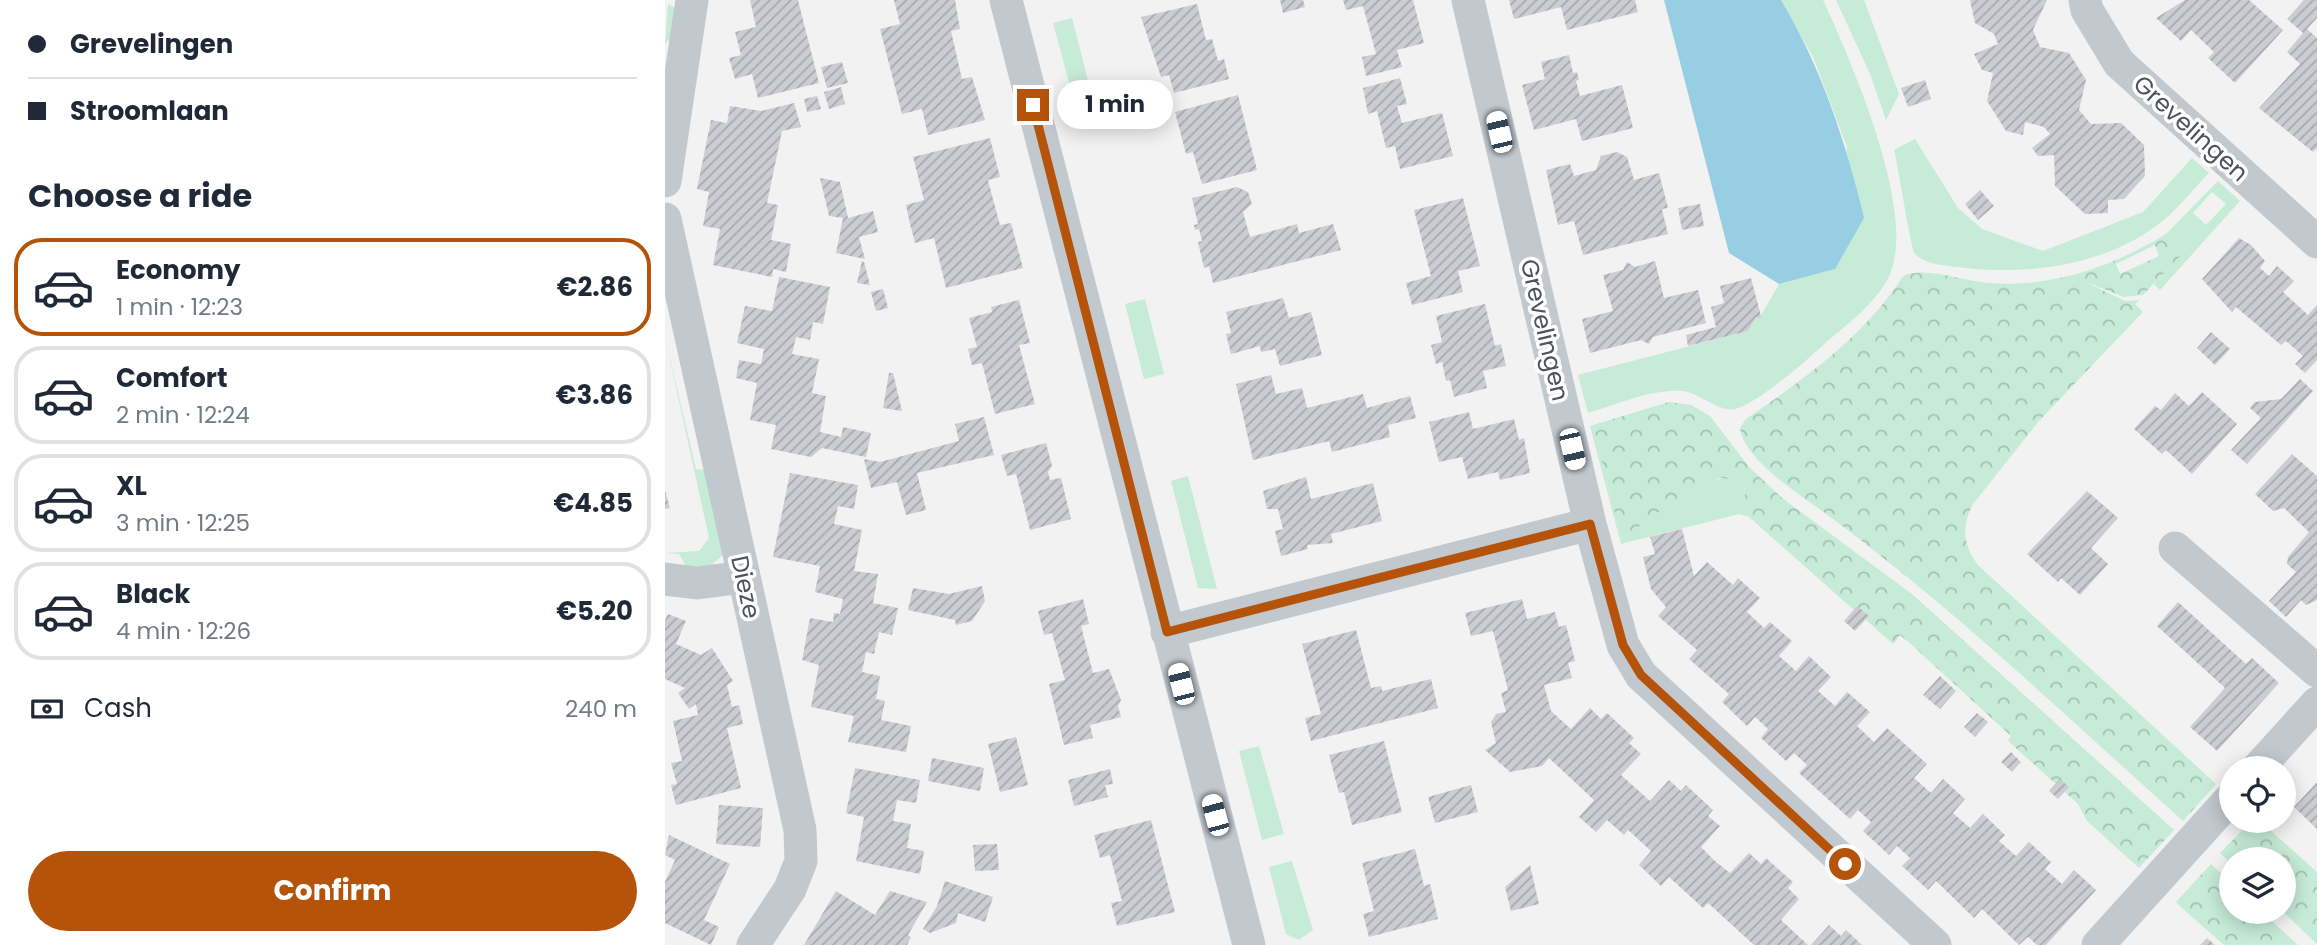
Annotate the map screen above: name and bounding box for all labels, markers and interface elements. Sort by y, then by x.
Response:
text: Grevelingen [70,26,233,62]
street label: Grevelingen [2126,67,2256,189]
callout: 1 min [1057,80,1173,130]
text: 1 min [1085,88,1145,120]
route end [1017,89,1049,121]
text: Stroomlaan [70,93,229,129]
car [1485,109,1514,155]
text: Choose a ride [28,173,252,218]
text: Economy [116,252,240,288]
icon: car [32,256,95,319]
street label: Grevelingen [1513,256,1577,404]
text: €2.86 [557,269,633,305]
text: 1 min · 12:23 [116,291,243,323]
text: Comfort [116,360,228,396]
icon: car [32,364,95,427]
text: €3.86 [556,377,633,413]
text: 2 min · 12:24 [116,399,250,431]
car [1558,426,1587,472]
text: XL [116,468,147,504]
icon: car [32,472,95,535]
text: €4.85 [554,485,633,521]
text: 3 min · 12:25 [116,507,250,539]
street label: Dieze [723,552,769,622]
text: Black [116,576,190,612]
icon: car [32,580,95,643]
text: €5.20 [556,593,633,629]
text: 4 min · 12:26 [116,615,251,647]
car [1166,661,1197,707]
icon: cash [28,690,66,728]
text: Cash [84,690,152,726]
text: 240 m [565,693,637,725]
map controls [2219,756,2296,924]
button: locate [2219,756,2296,833]
car [1200,792,1231,838]
button: layers [2219,847,2296,924]
route start [1829,848,1861,880]
button: Confirm [28,851,637,931]

